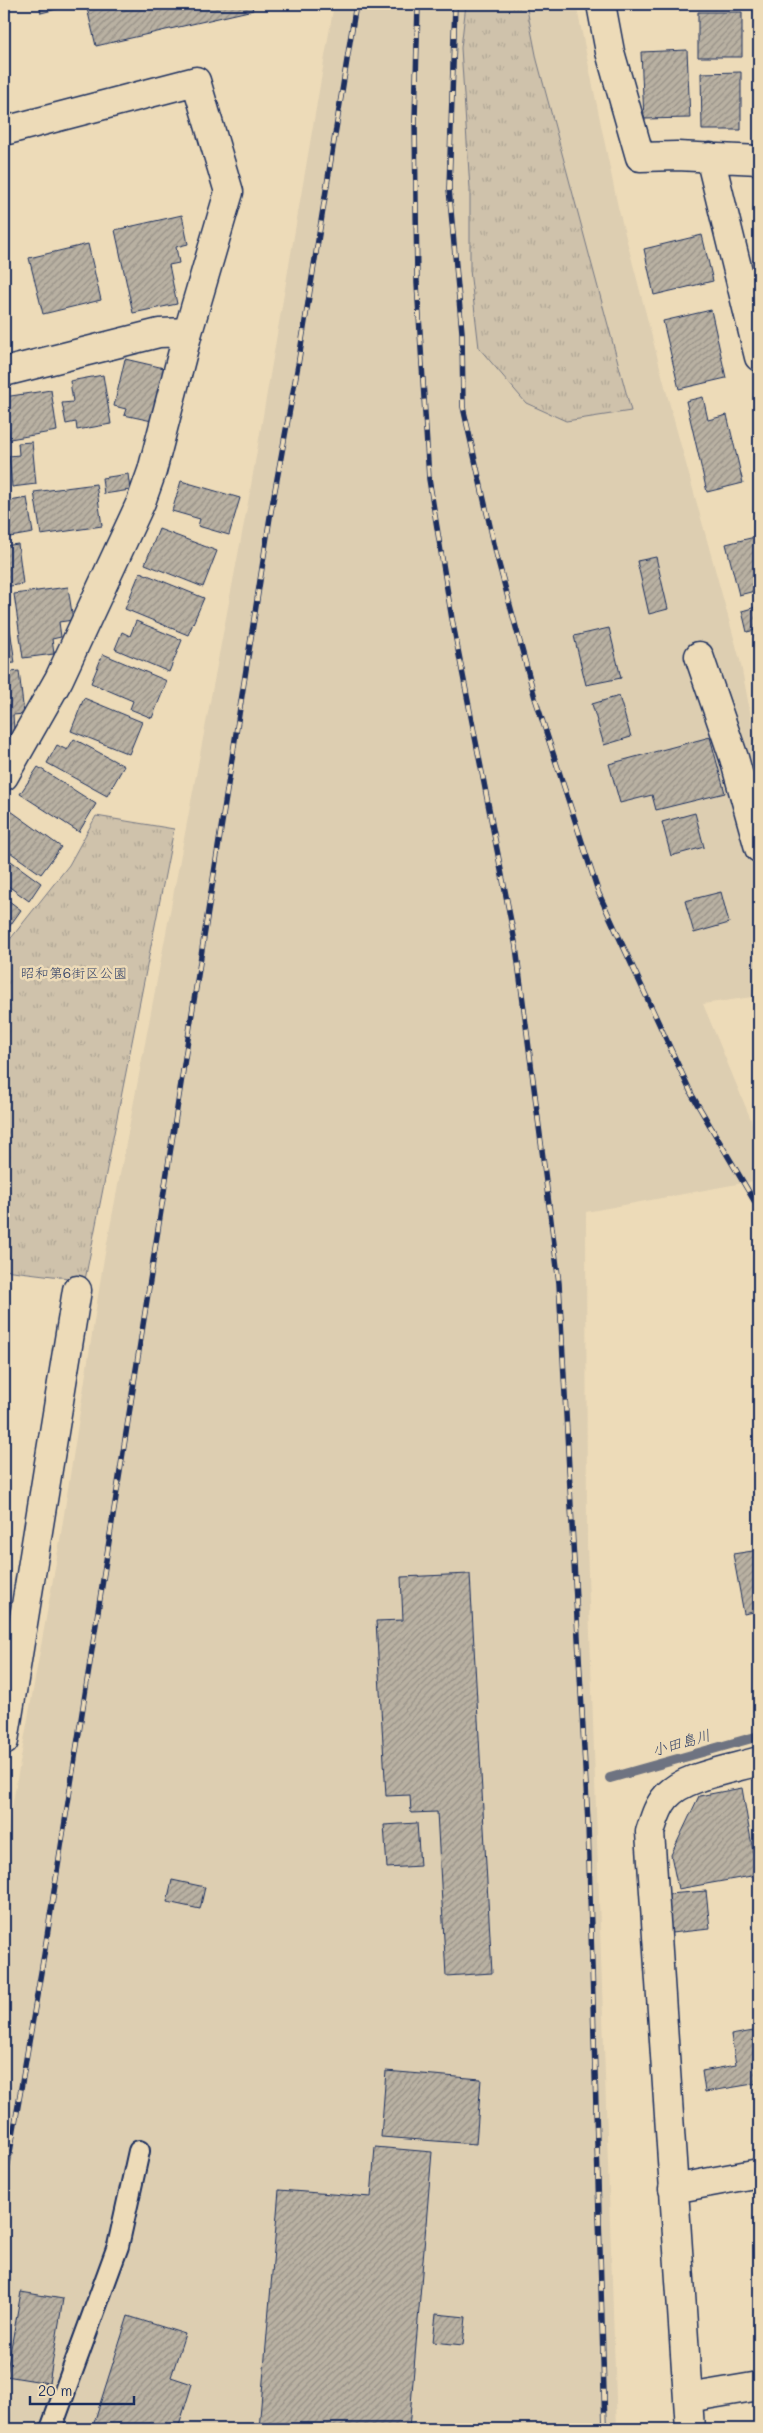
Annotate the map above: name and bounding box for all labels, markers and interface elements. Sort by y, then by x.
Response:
park label: 昭和第6街区公園 [21,963,127,982]
water label: 小田島川 [649,1724,713,1760]
scale bar [30,2373,134,2405]
text: 20 m [38,2380,72,2400]

